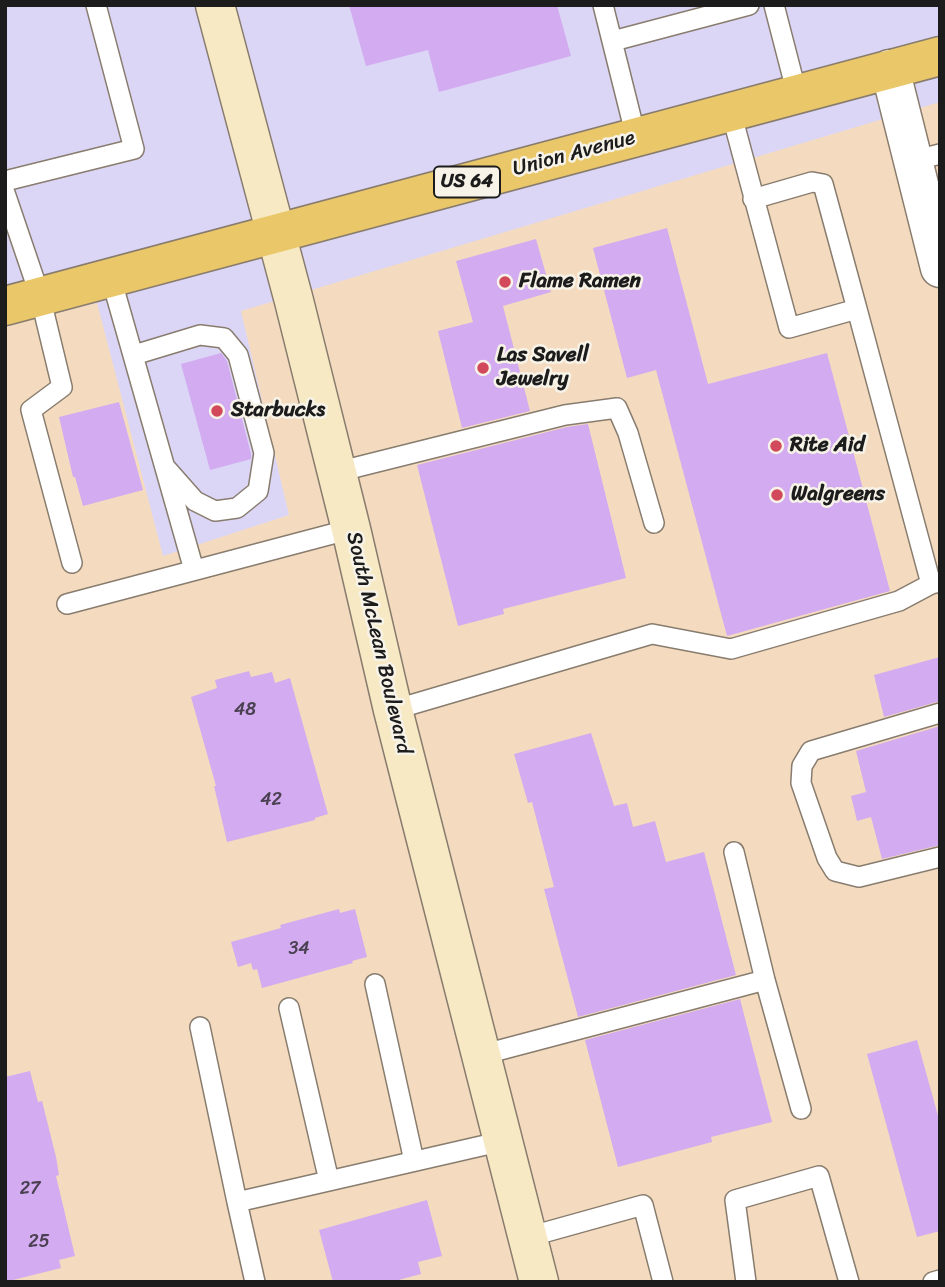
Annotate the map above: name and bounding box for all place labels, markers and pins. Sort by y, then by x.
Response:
place label: Flame Ramen [519,269,641,295]
marker: Flame Ramen [497,274,513,290]
place label: Las Savell Jewelry [497,343,589,393]
marker: Las Savell Jewelry [475,360,491,376]
place label: Starbucks [231,398,325,424]
marker: Starbucks [209,403,225,419]
place label: Rite Aid [790,433,865,459]
marker: Rite Aid [768,438,784,454]
place label: Walgreens [791,482,885,508]
marker: Walgreens [769,487,785,503]

